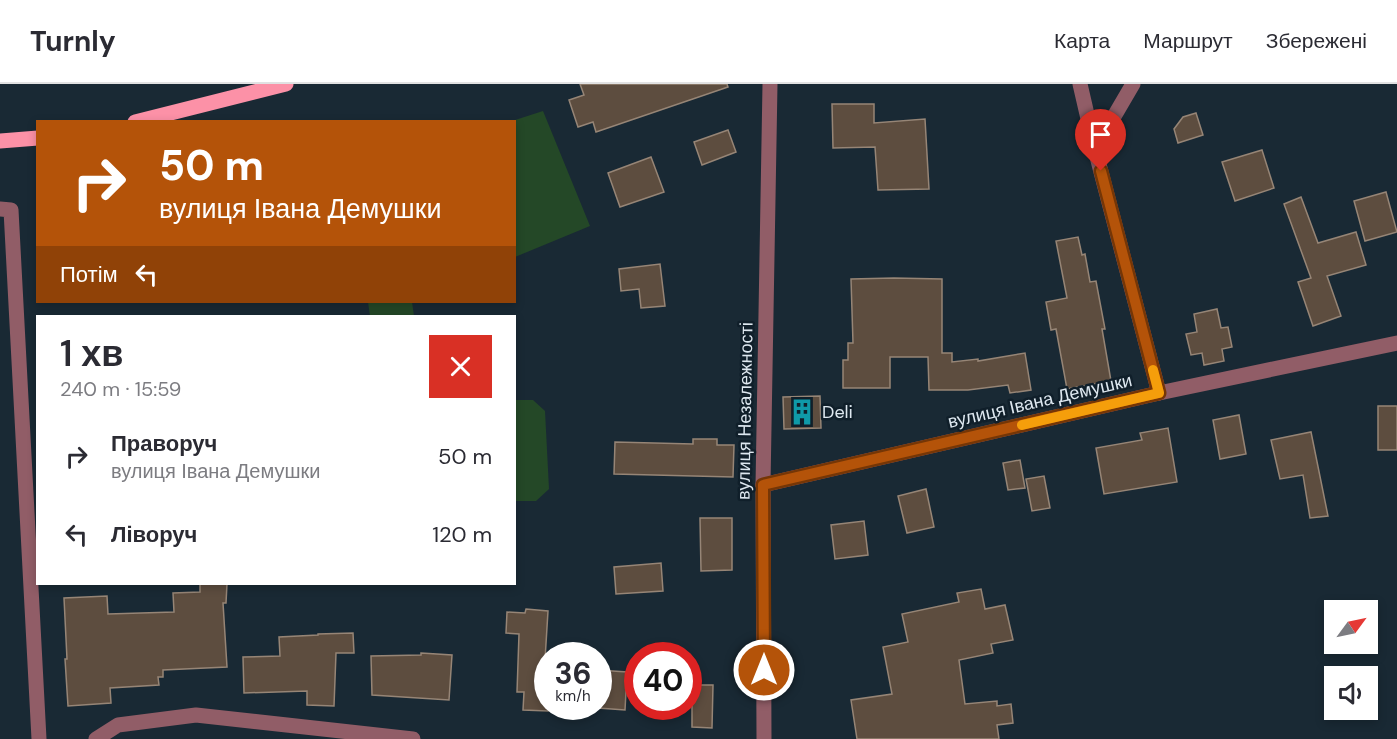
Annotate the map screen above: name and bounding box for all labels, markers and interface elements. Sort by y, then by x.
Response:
text: Turnly [30,23,116,60]
text: Карта [1054,27,1110,55]
text: Маршрут [1143,27,1233,55]
text: Збережені [1266,27,1367,55]
pin [1075,109,1126,171]
icon: arrive [1084,118,1117,151]
text: 50 m [159,138,264,193]
icon: right [60,144,138,222]
text: вулиця Івана Демушки [159,191,442,226]
icon: left [130,258,163,291]
text: Потім [60,260,118,289]
street label: вулиця Незалежності [731,322,759,500]
text: 1 хв [60,330,123,377]
button: close [429,335,492,398]
street label: вулиця Івана Демушки [945,368,1135,434]
text: 240 m · 15:59 [60,376,181,402]
building icon: Deli [787,397,817,427]
place label: Deli [822,400,853,424]
text: Праворуч [111,429,217,458]
icon: right [60,440,93,473]
text: 50 m [438,442,492,471]
text: вулиця Івана Демушки [111,458,320,484]
icon: left [60,518,93,551]
text: Ліворуч [111,520,197,549]
text: 120 m [432,520,492,549]
north arrow [1324,600,1378,654]
map controls [1324,600,1378,720]
position arrow [732,638,796,702]
speed limit sign: 40 [624,642,702,720]
text: 36 [554,654,592,693]
button: sound [1324,666,1378,720]
text: km/h [555,686,591,706]

